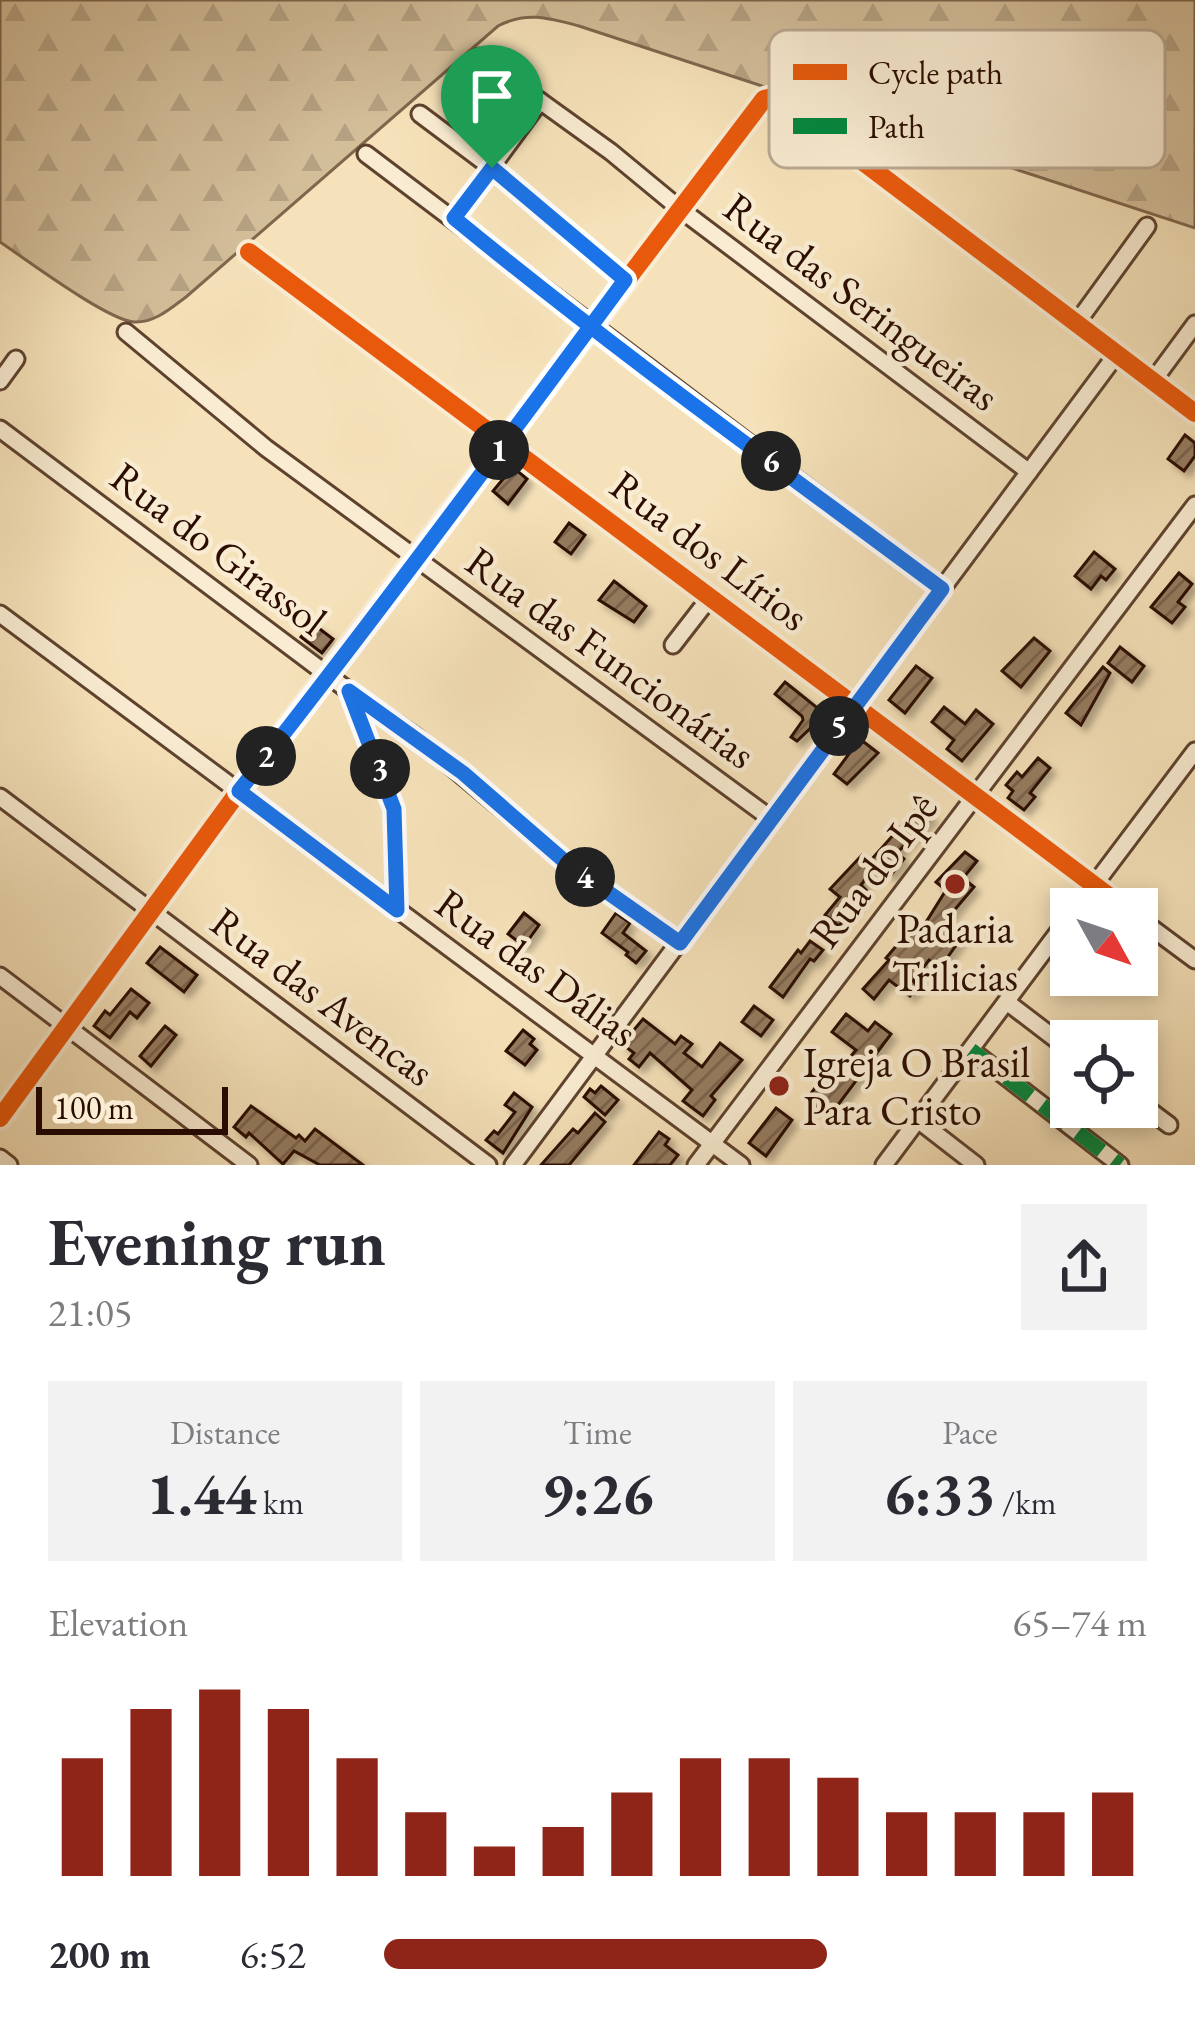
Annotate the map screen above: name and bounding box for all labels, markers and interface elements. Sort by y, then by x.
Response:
legend [769,30,1165,168]
pin [441,45,543,168]
text: Cycle path [868,51,1003,94]
icon: arrive [459,63,525,129]
text: Path [868,105,925,148]
street label: Rua das Seringueiras [713,180,1010,423]
pin: 1 [469,420,529,480]
text: 1 [490,428,508,471]
pin: 6 [741,431,801,491]
text: 6 [762,439,780,482]
street label: Rua do Girassol [100,449,338,648]
street label: Rua dos Lírios [599,458,820,643]
street label: Rua das Funcionárias [455,534,766,781]
pin: 5 [809,696,869,756]
text: 5 [830,704,848,747]
pin: 2 [236,726,296,786]
text: 2 [257,734,275,777]
pin: 3 [350,739,410,799]
text: 3 [371,747,389,790]
street label: Rua do Ipê [797,782,950,959]
pin: 4 [555,847,615,907]
text: 4 [576,855,594,898]
marker: Padaria Trilicias [942,871,968,897]
street label: Rua das Dálias [425,876,648,1059]
north arrow [1050,888,1158,996]
map controls [1050,888,1158,1128]
street label: Rua das Avencas [200,894,445,1098]
place label: Padaria Trilicias [892,901,1018,1004]
button: locate [1050,1020,1158,1128]
place label: Igreja O Brasil Para Cristo [803,1035,1030,1138]
marker: Igreja O Brasil Para Cristo [766,1073,792,1099]
scale bar [36,1081,228,1134]
text: 100 m [54,1086,134,1129]
text: Evening run [48,1199,386,1285]
button: share [1021,1204,1147,1330]
text: 21:05 [48,1287,133,1338]
text: Distance [170,1411,280,1454]
text: Time [563,1411,632,1454]
text: Pace [942,1411,998,1454]
text: 1.44 [146,1454,256,1532]
text: 9:26 [541,1454,654,1532]
text: 6:33 [883,1454,995,1532]
text: km [256,1481,304,1524]
text: /km [995,1481,1056,1524]
text: Elevation [48,1597,188,1648]
text: 65–74 m [1013,1597,1147,1648]
text: 200 m [48,1929,151,1980]
text: 6:52 [240,1929,306,1980]

